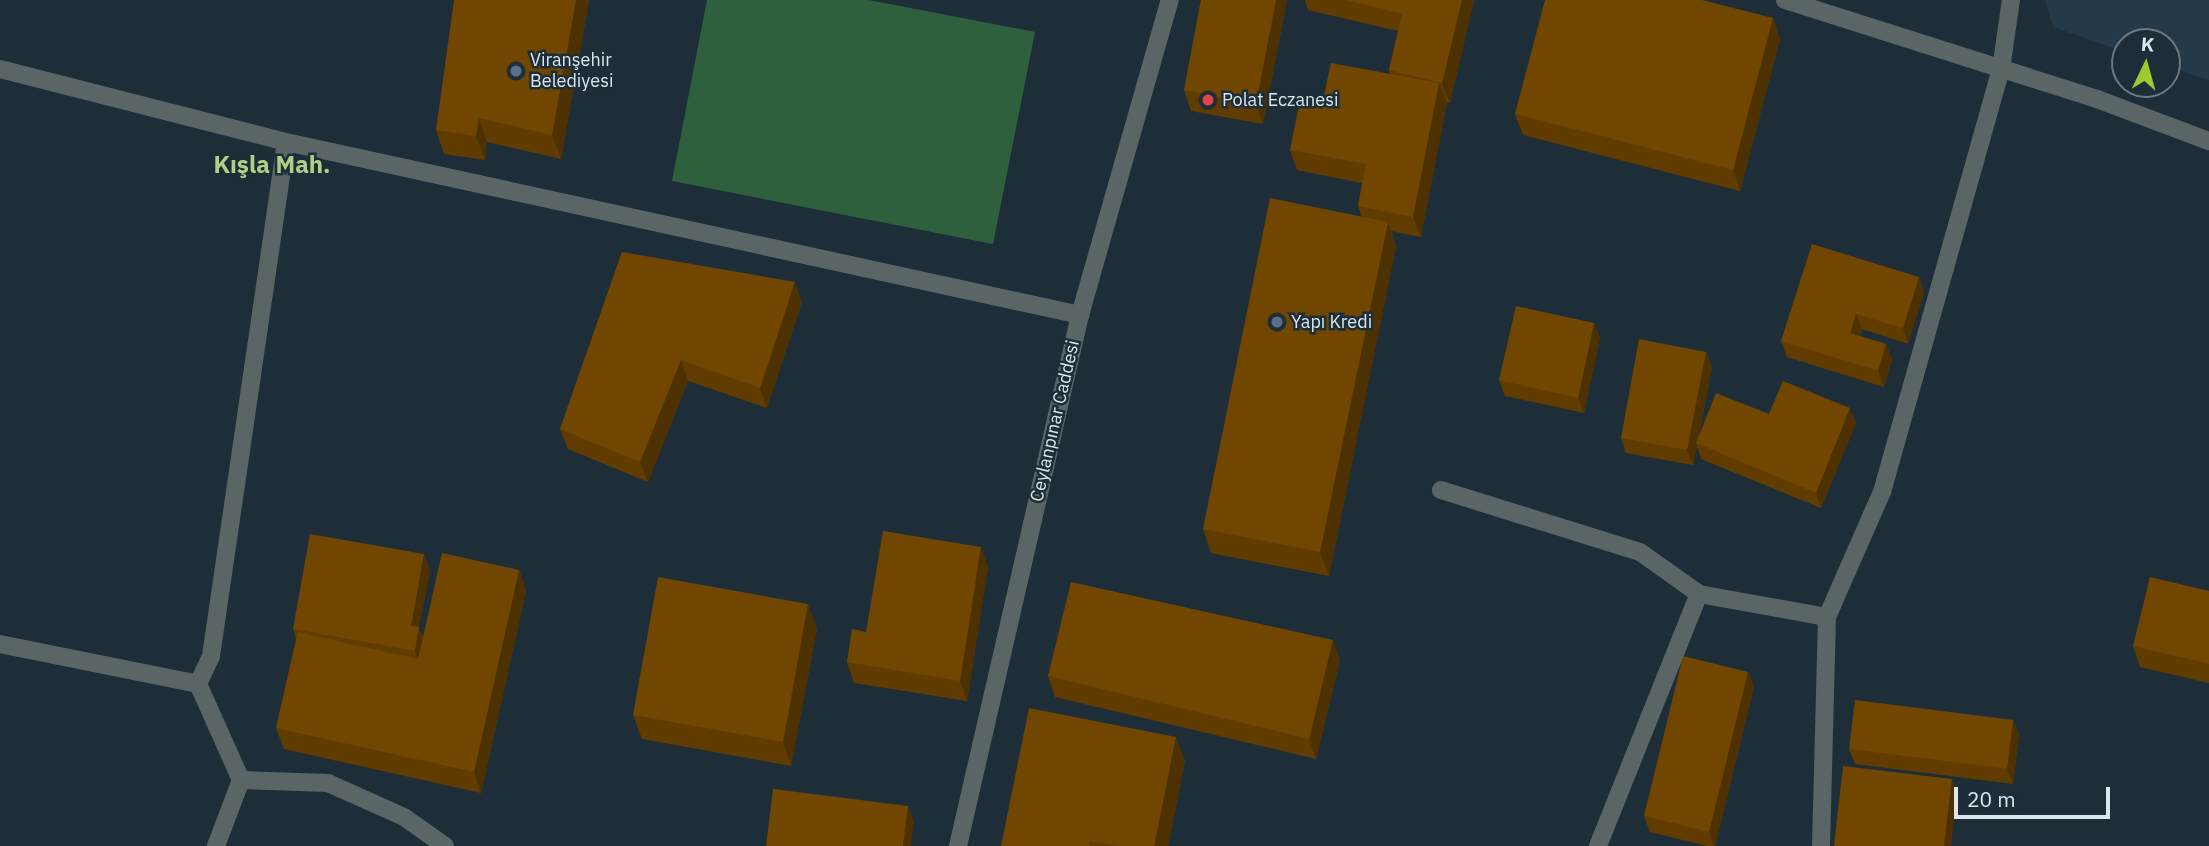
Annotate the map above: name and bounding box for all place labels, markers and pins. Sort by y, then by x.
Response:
place label: Viranşehir Belediyesi [530,50,613,92]
marker: Viranşehir Belediyesi [508,63,524,79]
place label: Polat Eczanesi [1222,89,1338,111]
marker: Polat Eczanesi [1200,92,1216,108]
place label: Yapı Kredi [1291,311,1372,333]
marker: Yapı Kredi [1269,314,1285,330]

